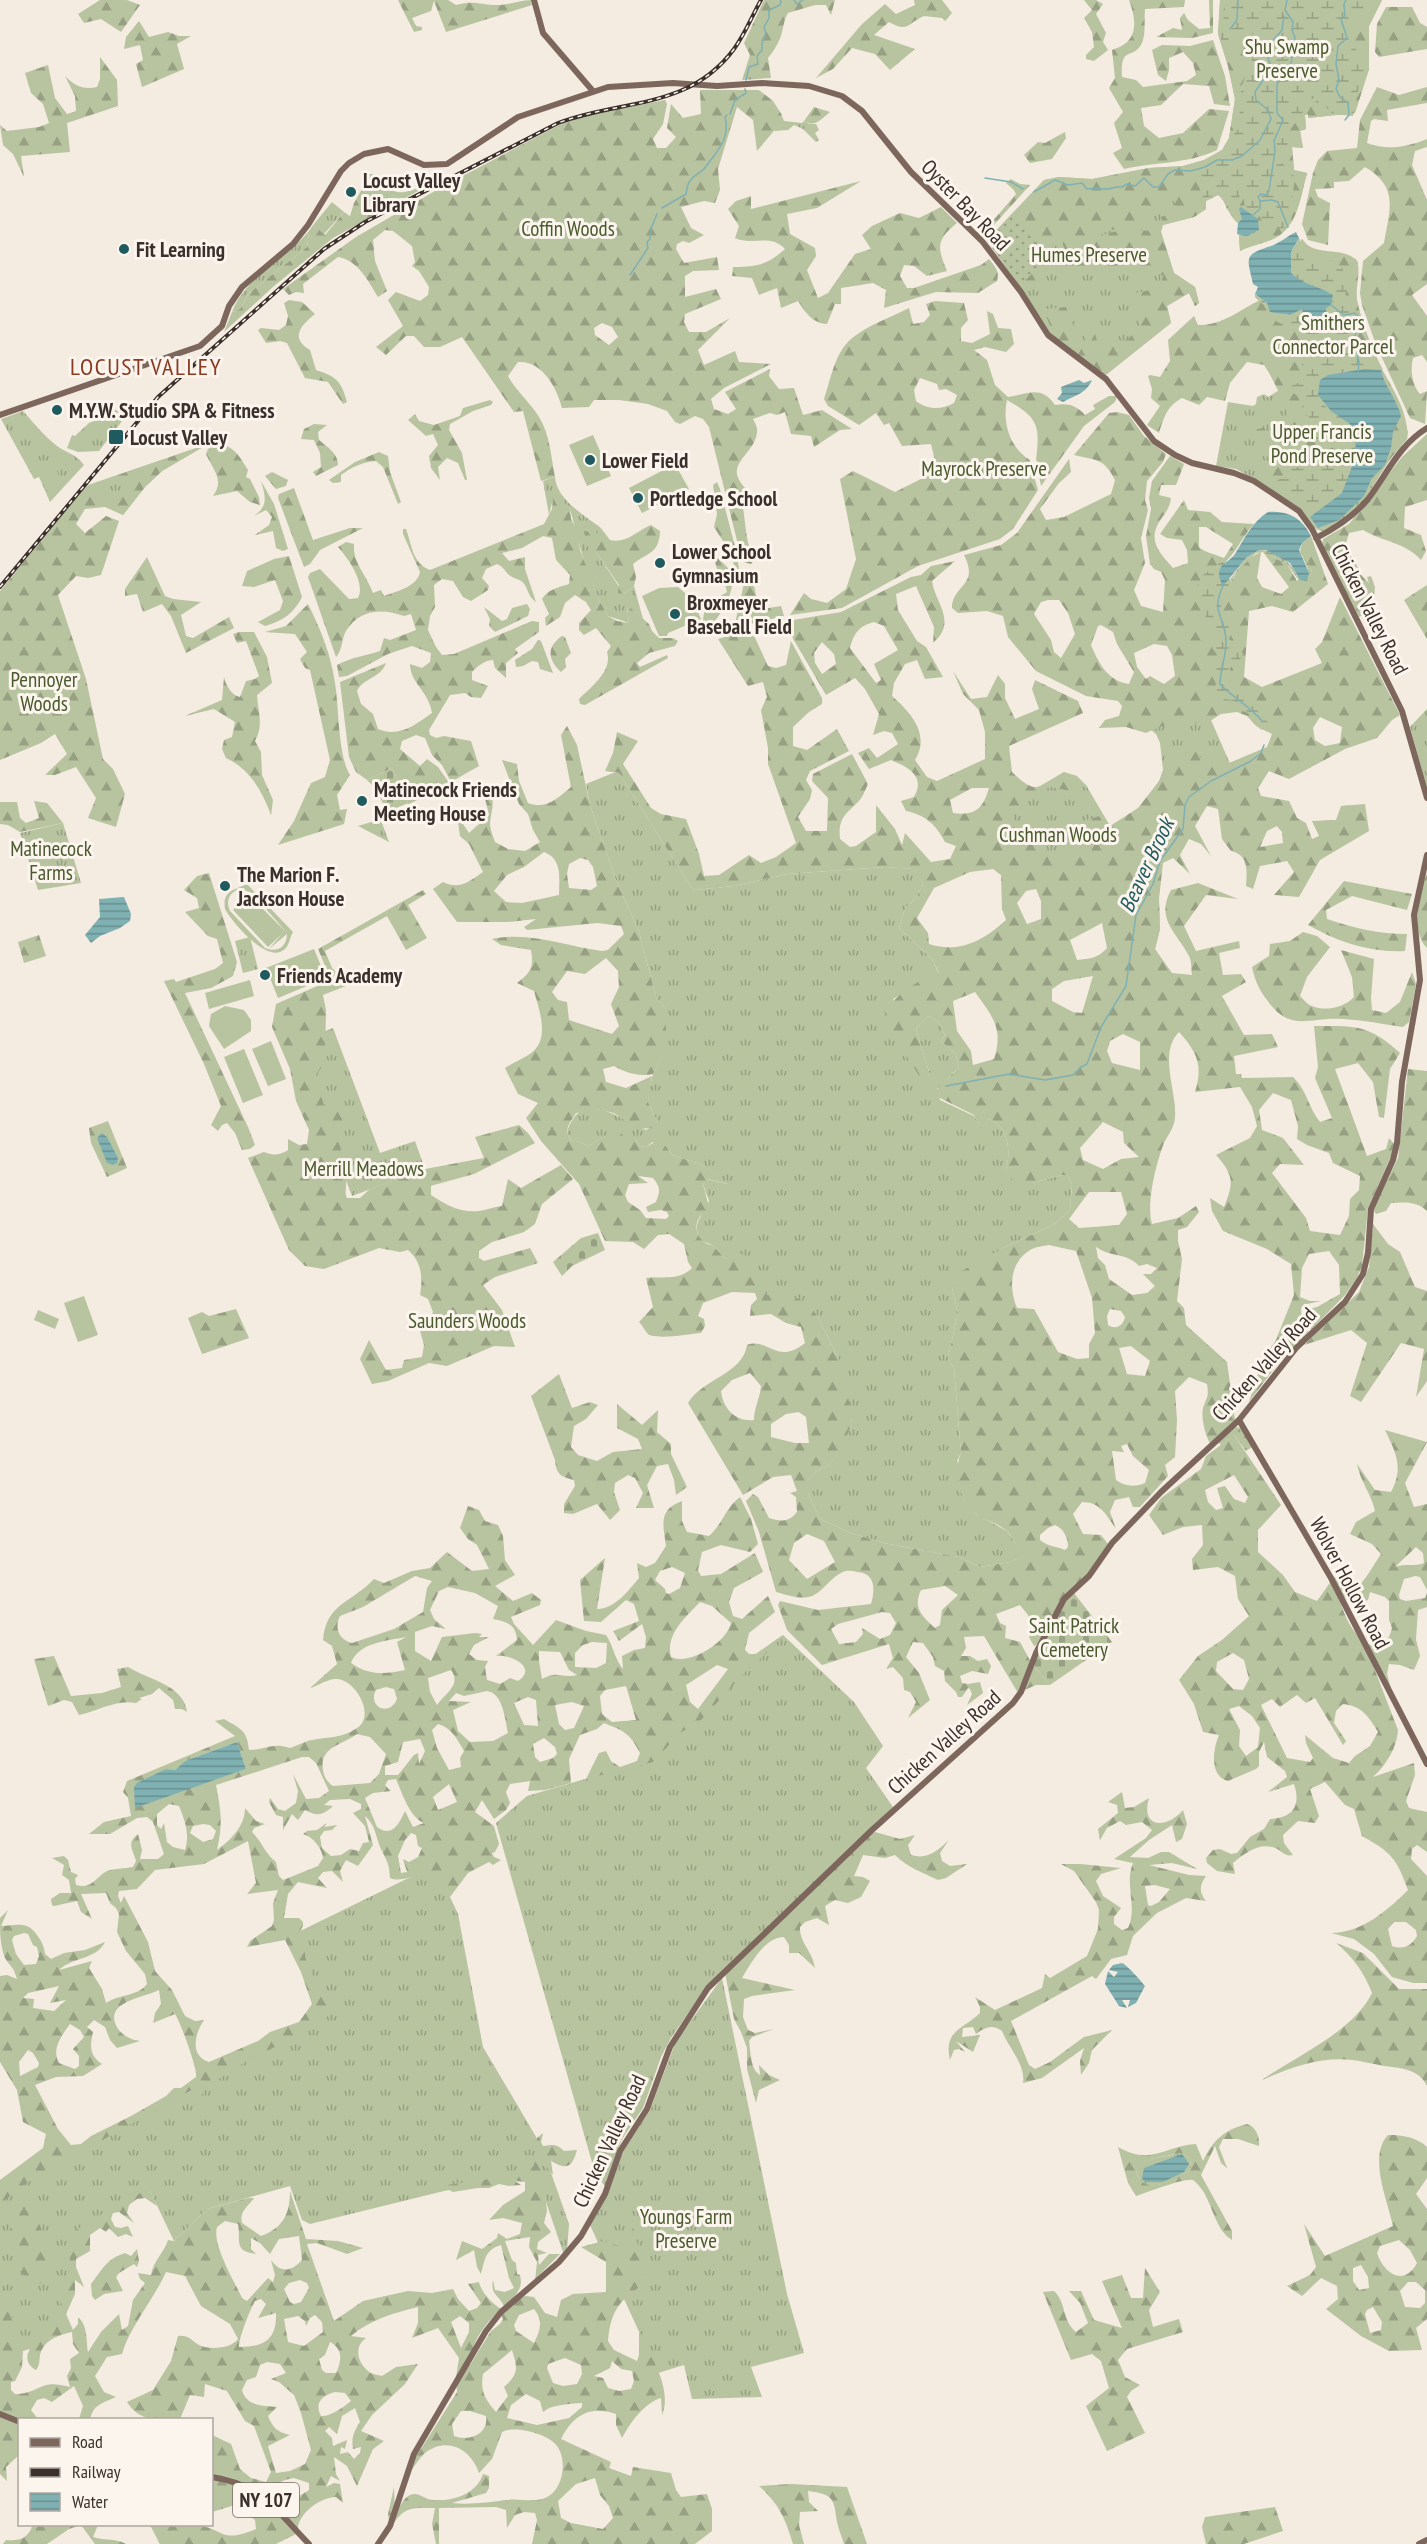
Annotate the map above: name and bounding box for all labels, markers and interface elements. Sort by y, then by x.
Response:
park label: Shu Swamp Preserve [1245,33,1329,84]
street label: Oyster Bay Road [916,154,1016,256]
place label: Locust Valley Library [363,167,461,218]
marker: Locust Valley Library [344,185,358,199]
park label: Coffin Woods [521,215,615,242]
place label: Fit Learning [136,236,225,263]
park label: Humes Preserve [1031,241,1147,268]
marker: Fit Learning [117,242,131,256]
park label: Smithers Connector Parcel [1272,309,1394,360]
district label: LOCUST VALLEY [70,351,222,382]
place label: M.Y.W. Studio SPA & Fitness [69,397,275,424]
marker: M.Y.W. Studio SPA & Fitness [50,403,64,417]
park label: Upper Francis Pond Preserve [1271,418,1373,469]
place label: Locust Valley [130,424,228,451]
marker: Locust Valley [107,428,125,446]
place label: Lower Field [602,447,688,474]
marker: Lower Field [583,453,597,467]
park label: Mayrock Preserve [921,455,1047,482]
place label: Portledge School [650,485,778,512]
marker: Portledge School [631,491,645,505]
place label: Lower School Gymnasium [672,538,772,589]
street label: Chicken Valley Road [1325,539,1415,679]
marker: Lower School Gymnasium [653,556,667,570]
place label: Broxmeyer Baseball Field [687,589,792,640]
marker: Broxmeyer Baseball Field [668,607,682,621]
park label: Pennoyer Woods [10,666,78,717]
place label: Matinecock Friends Meeting House [374,776,517,827]
marker: Matinecock Friends Meeting House [355,794,369,808]
water label: Beaver Brook [1112,811,1181,916]
park label: Cushman Woods [999,821,1117,848]
park label: Matinecock Farms [10,835,92,886]
place label: The Marion F. Jackson House [236,861,344,912]
marker: The Marion F. Jackson House [218,879,232,893]
place label: Friends Academy [277,962,403,989]
marker: Friends Academy [258,968,272,982]
park label: Merrill Meadows [304,1155,424,1182]
street label: Chicken Valley Road [1206,1302,1322,1426]
park label: Saunders Woods [408,1307,526,1334]
street label: Wolver Hollow Road [1304,1512,1396,1654]
park label: Saint Patrick Cemetery [1029,1612,1119,1663]
street label: Chicken Valley Road [882,1684,1006,1800]
street label: Chicken Valley Road [566,2070,652,2212]
park label: Youngs Farm Preserve [640,2203,732,2254]
legend [18,2418,213,2526]
text: Road [72,2430,103,2453]
text: Railway [72,2460,121,2483]
road number: NY 107 [233,2483,299,2517]
text: Water [72,2490,108,2513]

